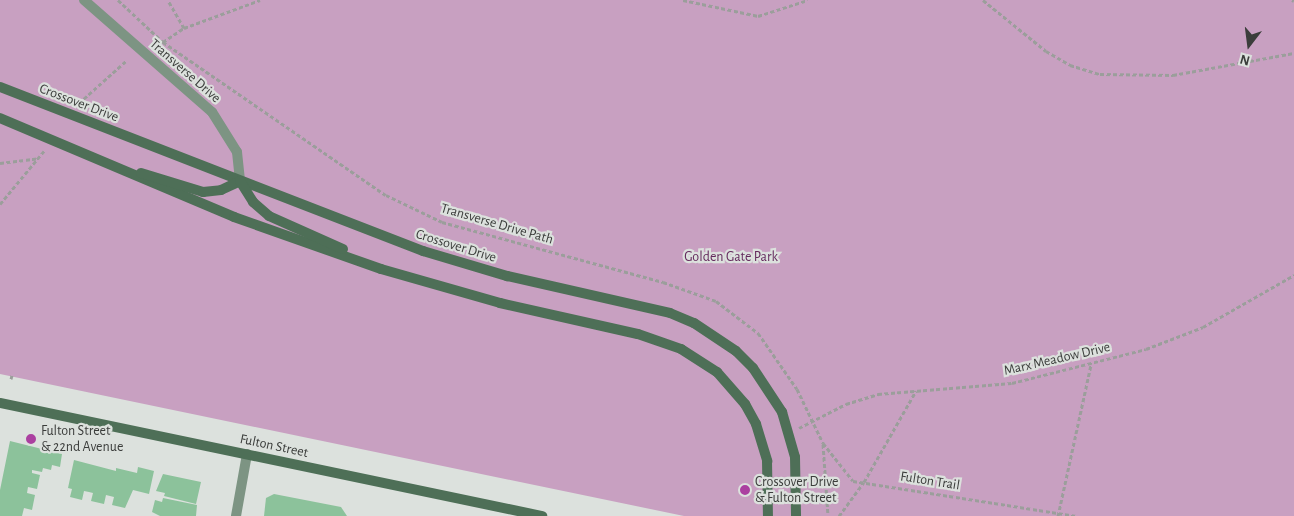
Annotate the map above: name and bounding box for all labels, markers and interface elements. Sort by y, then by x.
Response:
north arrow [1224,20,1274,70]
street label: Transverse Drive [146,36,224,106]
text: N [1239,51,1252,68]
street label: Crossover Drive [37,80,121,126]
street label: Transverse Drive Path [439,200,555,248]
street label: Crossover Drive [414,226,498,266]
park label: Golden Gate Park [684,249,778,265]
street label: Marx Meadow Drive [1002,339,1112,379]
place label: Fulton Street & 22nd Avenue [41,423,123,456]
street label: Fulton Street [238,431,310,461]
marker: Fulton Street & 22nd Avenue [25,433,37,445]
street label: Fulton Trail [899,468,961,494]
place label: Crossover Drive & Fulton Street [755,474,839,507]
marker: Crossover Drive & Fulton Street [739,484,751,496]

